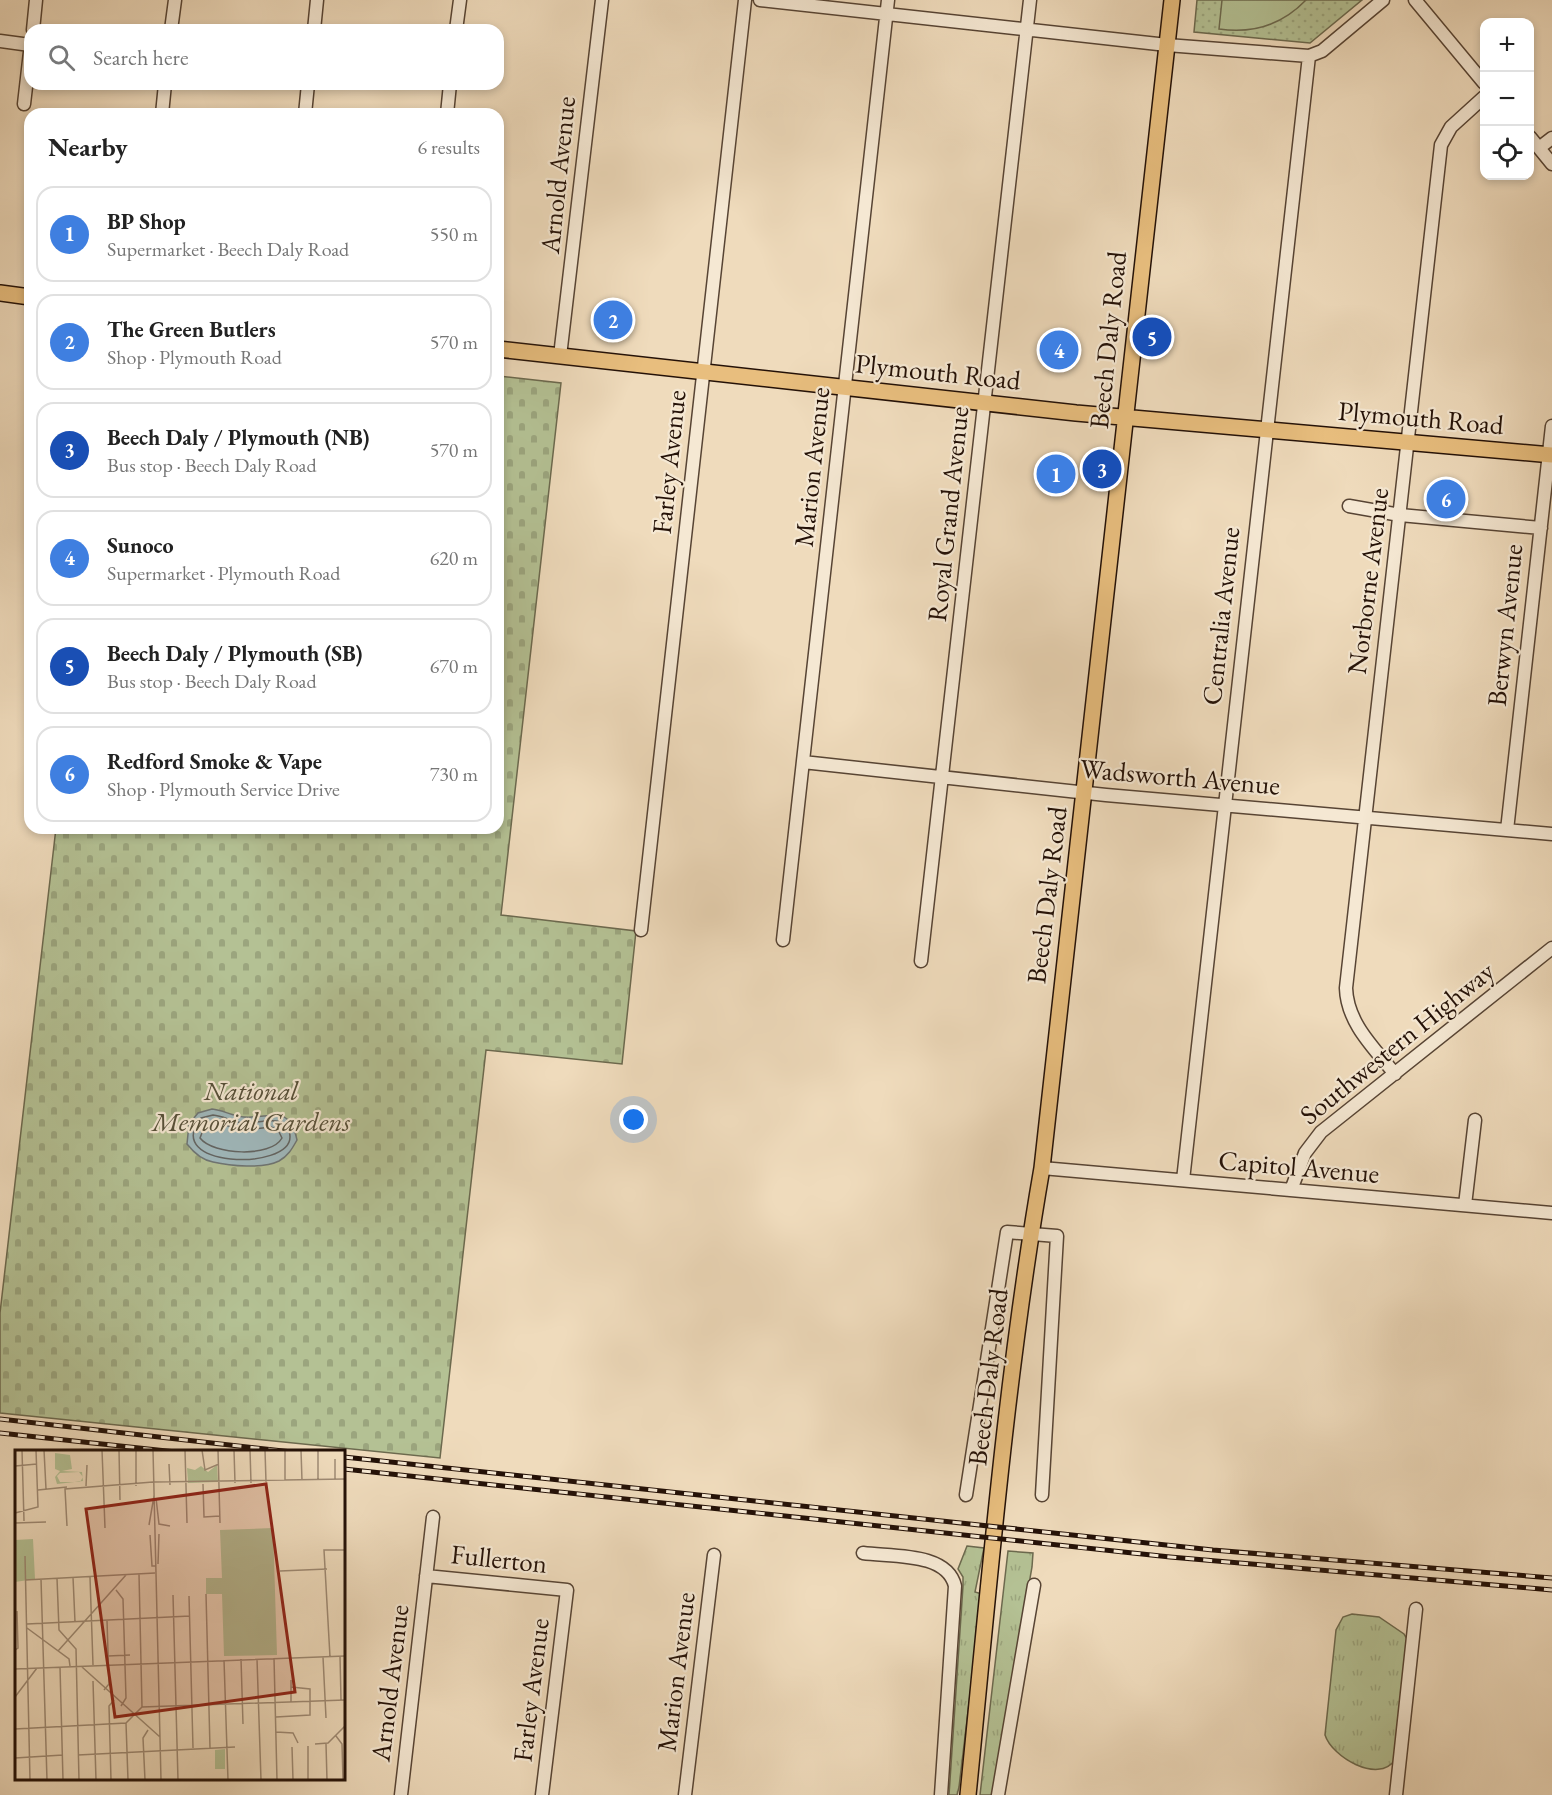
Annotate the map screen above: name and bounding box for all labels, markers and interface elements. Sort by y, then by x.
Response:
map controls [1480,18,1534,180]
button: + [1480,18,1534,72]
search box [24,24,504,90]
icon: search [45,41,78,74]
text: Search here [93,43,188,72]
button: − [1480,72,1534,126]
street label: Arnold Avenue [532,95,583,256]
button: locate [1480,126,1534,180]
text: Nearby [48,130,128,164]
text: 6 results [417,134,480,160]
text: BP Shop [107,207,186,236]
text: 1 [64,221,75,247]
text: 550 m [430,221,478,247]
text: Supermarket · Beech Daly Road [107,236,349,262]
street label: Beech Daly Road [1081,249,1134,430]
pin: 2 [594,298,632,342]
pin: 5 [1132,314,1172,360]
text: The Green Butlers [107,315,276,344]
pin: 4 [1040,328,1078,372]
text: 2 [64,329,75,355]
text: 570 m [430,329,478,355]
text: Shop · Plymouth Road [107,344,282,370]
street label: Plymouth Road [854,345,1023,398]
street label: Marion Avenue [786,385,837,549]
street label: Farley Avenue [644,388,693,536]
street label: Plymouth Road [1337,393,1506,442]
street label: Royal Grand Avenue [919,405,976,623]
text: Beech Daly / Plymouth (NB) [107,423,369,452]
text: 3 [64,437,75,463]
text: 570 m [430,437,478,463]
pin: 3 [1082,446,1122,492]
text: Bus stop · Beech Daly Road [107,452,317,478]
pin: 1 [1036,452,1076,496]
pin: 6 [1426,476,1466,522]
street label: Norborne Avenue [1339,486,1396,676]
street label: Centralia Avenue [1194,525,1247,707]
text: Sunoco [107,531,174,560]
street label: Berwyn Avenue [1479,542,1530,708]
text: 4 [64,545,75,571]
text: 620 m [430,545,478,571]
text: Supermarket · Plymouth Road [107,560,340,586]
text: Beech Daly / Plymouth (SB) [107,639,363,668]
text: 5 [64,653,75,679]
text: 670 m [430,653,478,679]
text: Bus stop · Beech Daly Road [107,668,317,694]
text: Redford Smoke & Vape [107,747,322,776]
street label: Wadsworth Avenue [1079,750,1282,803]
text: 6 [64,761,75,787]
text: 730 m [430,761,478,787]
text: Shop · Plymouth Service Drive [107,776,340,802]
street label: Beech Daly Road [1018,804,1075,985]
street label: Southwestern Highway [1292,953,1501,1132]
park label: National Memorial Gardens [150,1073,350,1139]
your location [619,1105,648,1134]
street label: Capitol Avenue [1217,1142,1381,1191]
street label: Beech Daly Road [959,1286,1016,1467]
inset map [15,1450,345,1780]
street label: Fullerton [449,1536,549,1581]
street label: Marion Avenue [648,1590,703,1754]
street label: Arnold Avenue [362,1602,416,1764]
street label: Farley Avenue [504,1616,557,1764]

